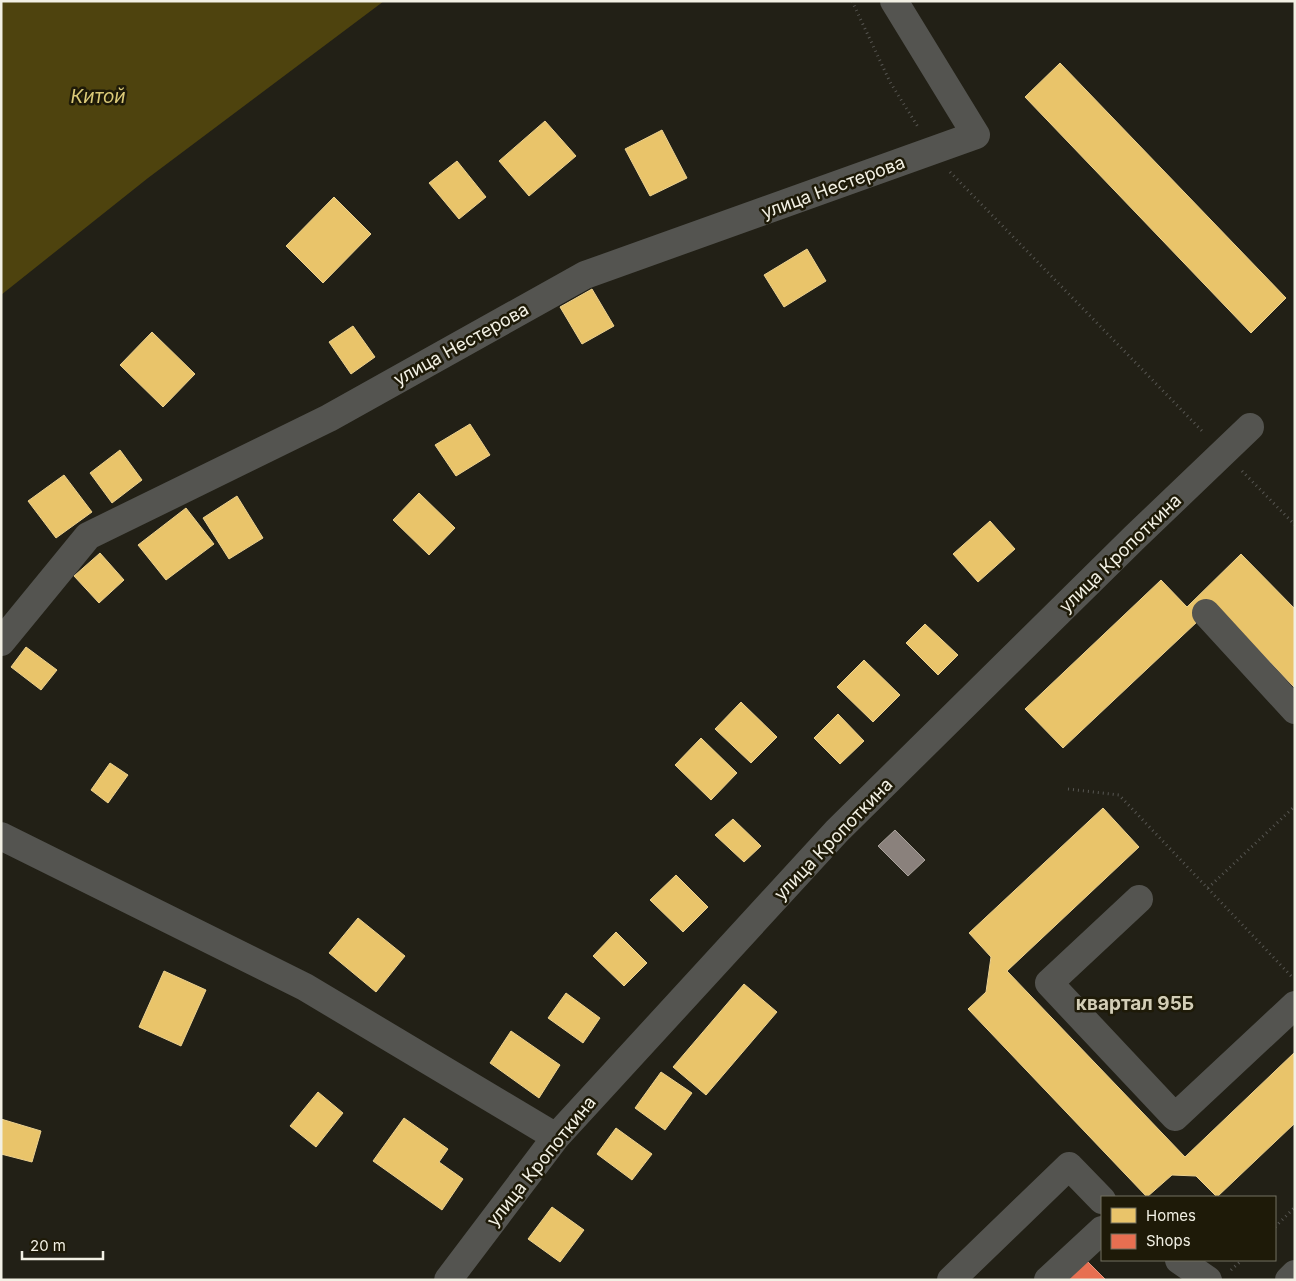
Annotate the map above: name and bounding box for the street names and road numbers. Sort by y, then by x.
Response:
street label: улица Нестерова [758,151,908,223]
street label: улица Нестерова [390,298,532,390]
street label: улица Кропоткина [1055,489,1185,617]
street label: улица Кропоткина [769,774,897,904]
street label: улица Кропоткина [482,1092,600,1230]

